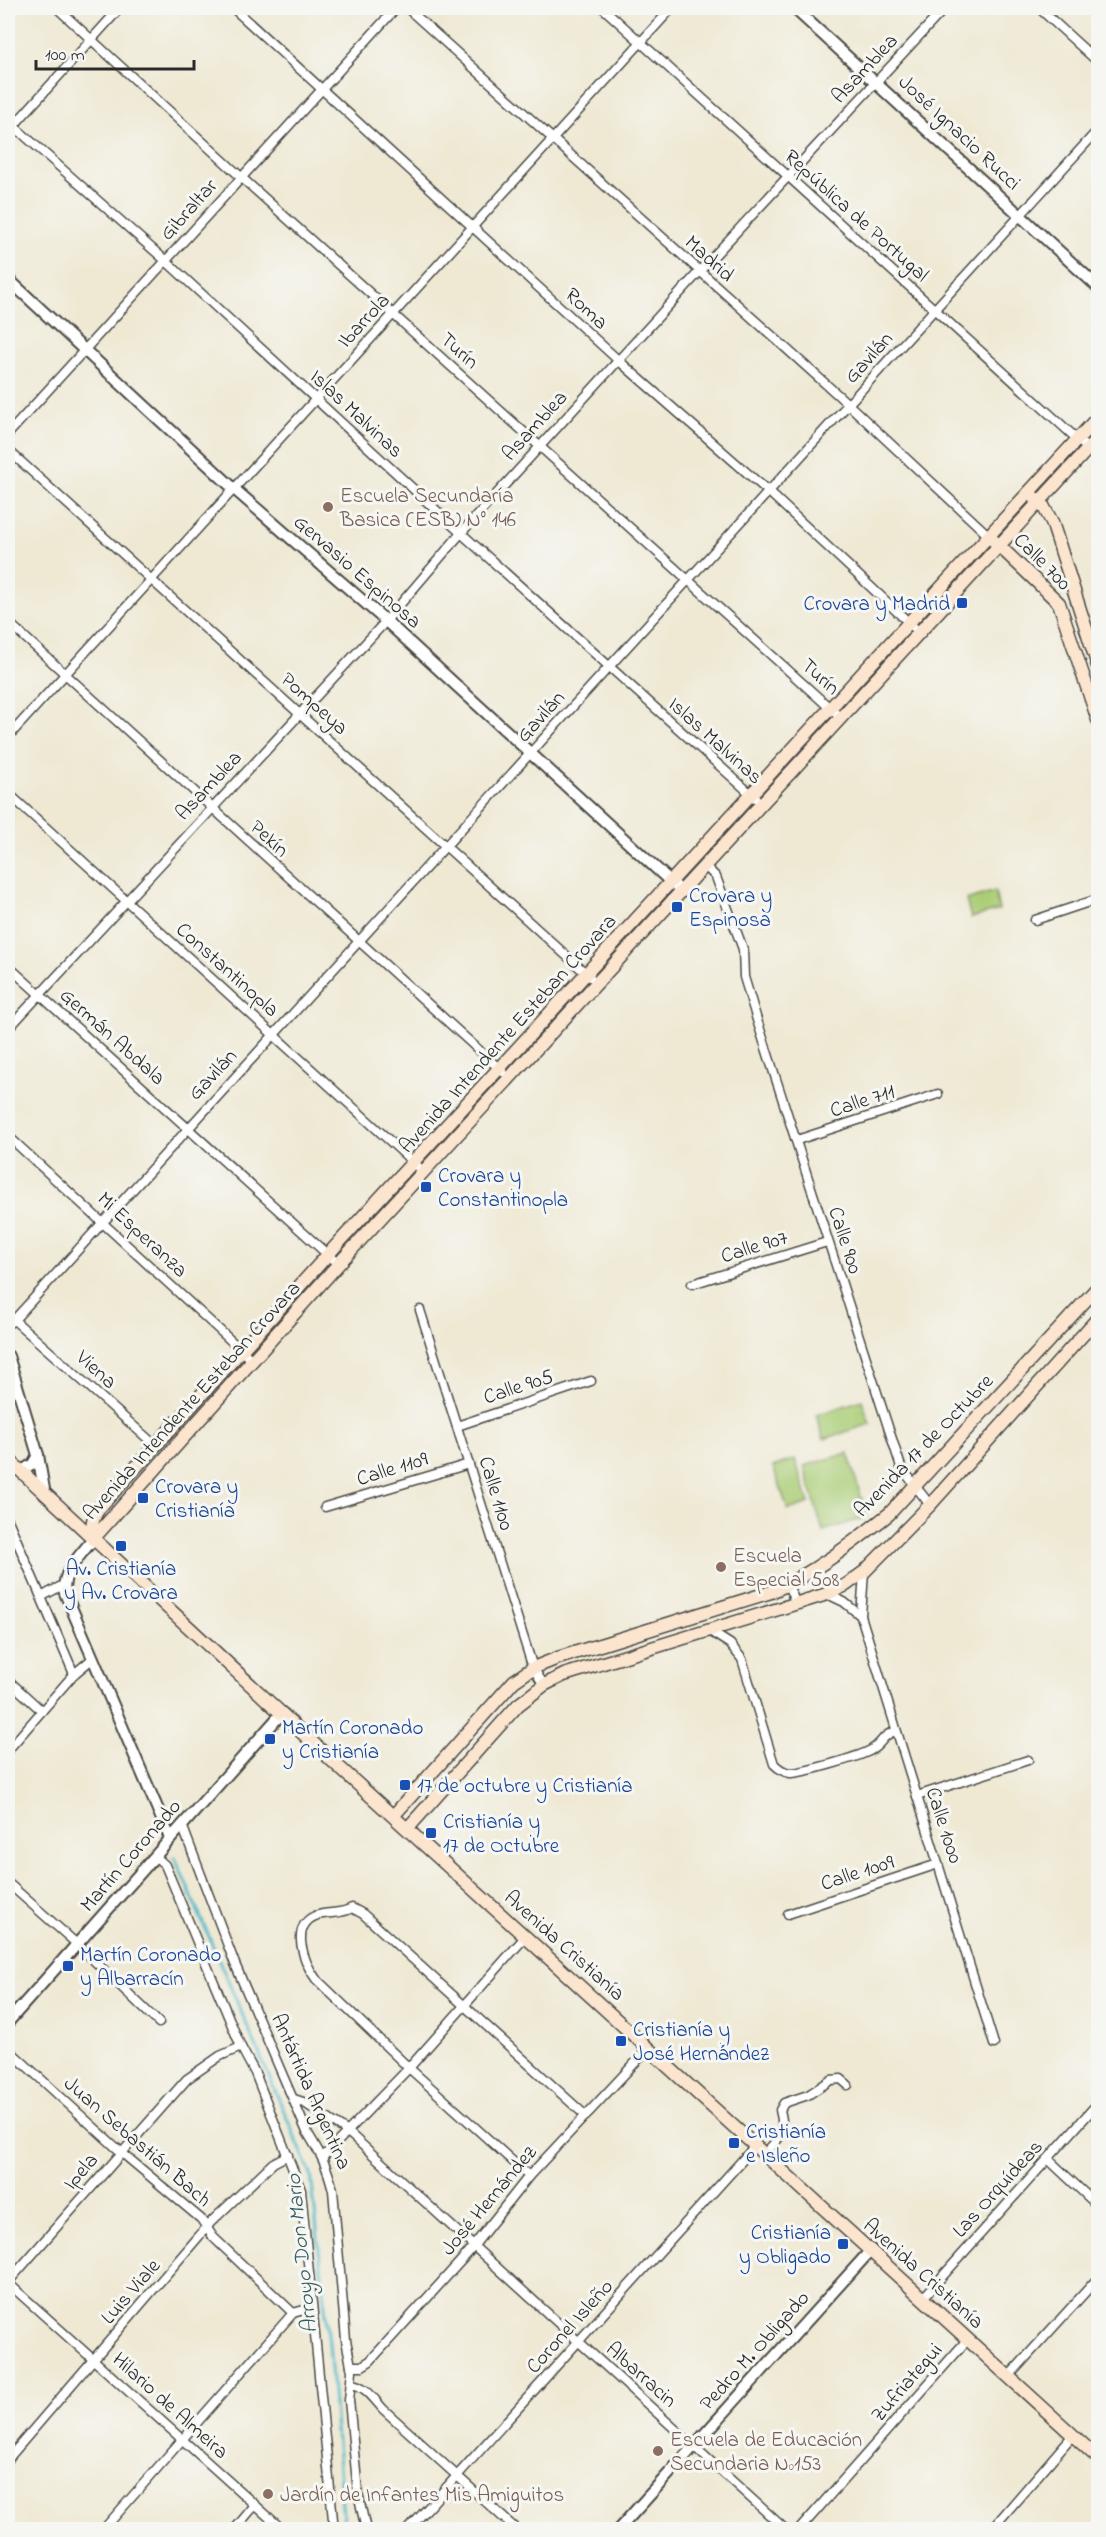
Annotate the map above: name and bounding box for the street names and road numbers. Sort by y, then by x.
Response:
street label: Asamblea [825,28,906,111]
street label: José Ignacio Rucci [889,69,1027,200]
street label: República de Portugal [775,143,935,291]
street label: Gibraltar [153,172,226,248]
street label: Madrid [677,229,740,290]
street label: Roma [557,281,614,338]
street label: Ibarrola [331,287,398,356]
street label: Turín [433,326,485,377]
street label: Gavilán [838,326,901,391]
street label: Islas Malvinas [302,363,409,466]
street label: Asamblea [496,384,575,468]
street label: Gervasio Espinosa [286,508,427,637]
street label: Calle 700 [1006,527,1077,598]
street label: Turín [794,652,846,703]
street label: Pompeya [272,666,354,745]
street label: Gavilán [510,685,573,750]
street label: Islas Malvinas [661,691,769,792]
street label: Asamblea [169,745,250,828]
street label: Pekín [242,814,295,865]
street label: Avenida Intendente Esteban Crovara [393,908,624,1161]
street label: Constantinopla [168,916,285,1025]
street label: Germán Abdala [52,982,171,1093]
street label: Gavilán [182,1043,245,1108]
street label: Calle 711 [826,1077,899,1126]
street label: Mi Esperanza [90,1185,194,1285]
street label: Calle 900 [819,1203,869,1278]
street label: Calle 907 [717,1223,792,1272]
street label: Avenida Intendente Esteban Crovara [77,1275,308,1528]
street label: Viena [68,1343,123,1397]
street label: Calle 905 [480,1363,557,1413]
street label: Avenida 17 de Octubre [848,1367,1002,1525]
street label: Calle 1109 [353,1445,433,1495]
street label: Calle 1100 [470,1453,521,1534]
street label: Calle 1000 [917,1784,969,1868]
street label: Martín Coronado [74,1793,189,1919]
street label: Calle 1009 [817,1848,899,1900]
street label: Avenida Cristianía [496,1884,631,2009]
street label: Antártida Argentina [260,2009,358,2175]
street label: Juan Sebastián Bach [56,2070,217,2215]
street label: Las Orquídeas [946,2134,1051,2245]
street label: José Hernández [434,2139,545,2263]
street label: Ipela [57,2147,106,2197]
street label: Avenida Cristianía [855,2212,990,2337]
street label: Luis Viale [94,2252,169,2332]
street label: Coronel Isleño [520,2273,621,2381]
street label: Pedro M. Obligado [693,2285,819,2419]
street label: Albarracin [598,2335,683,2416]
street label: Zufriategui [865,2337,952,2431]
street label: Hilario de Almeira [105,2346,235,2467]

